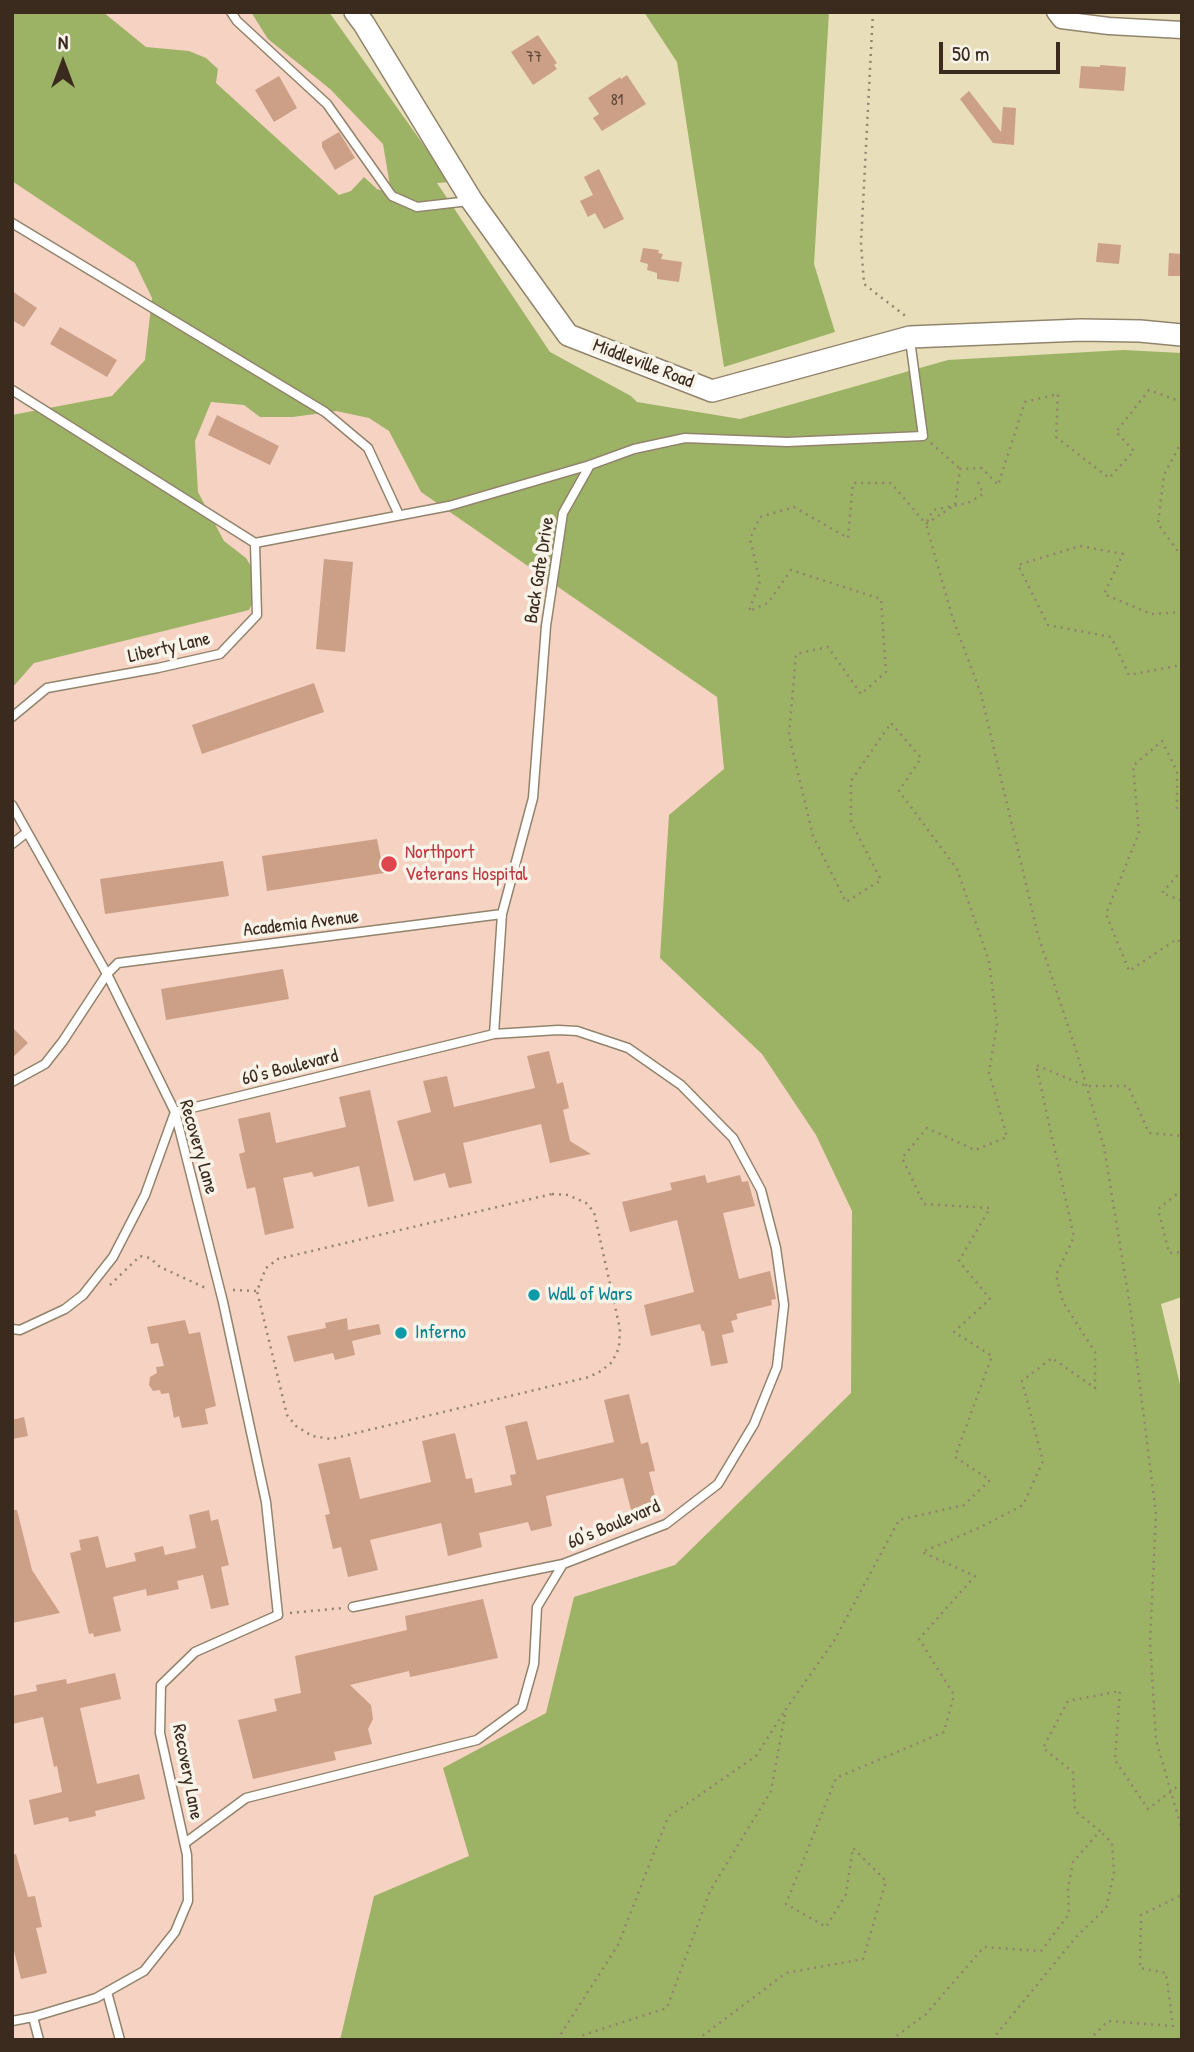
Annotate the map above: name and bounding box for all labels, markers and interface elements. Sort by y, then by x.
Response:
north arrow [28,28,98,98]
scale bar [942,28,1063,72]
text: N [58,29,68,55]
text: 50 m [952,39,989,68]
house number: 77 [526,48,542,68]
house number: 81 [611,91,623,111]
street label: Middleville Road [589,334,697,394]
street label: Back Gate Drive [520,515,560,625]
street label: Liberty Lane [126,627,212,669]
place label: Northport Veterans Hospital [405,842,528,886]
marker: Northport Veterans Hospital [379,854,399,874]
street label: Academia Avenue [242,906,360,942]
street label: 60's Boulevard [240,1045,340,1091]
street label: Recovery Lane [174,1097,222,1197]
place label: Wall of Wars [548,1284,632,1306]
marker: Wall of Wars [526,1287,542,1303]
place label: Inferno [415,1322,466,1344]
marker: Inferno [393,1325,409,1341]
street label: 60's Boulevard [564,1495,664,1555]
street label: Recovery Lane [167,1722,207,1822]

